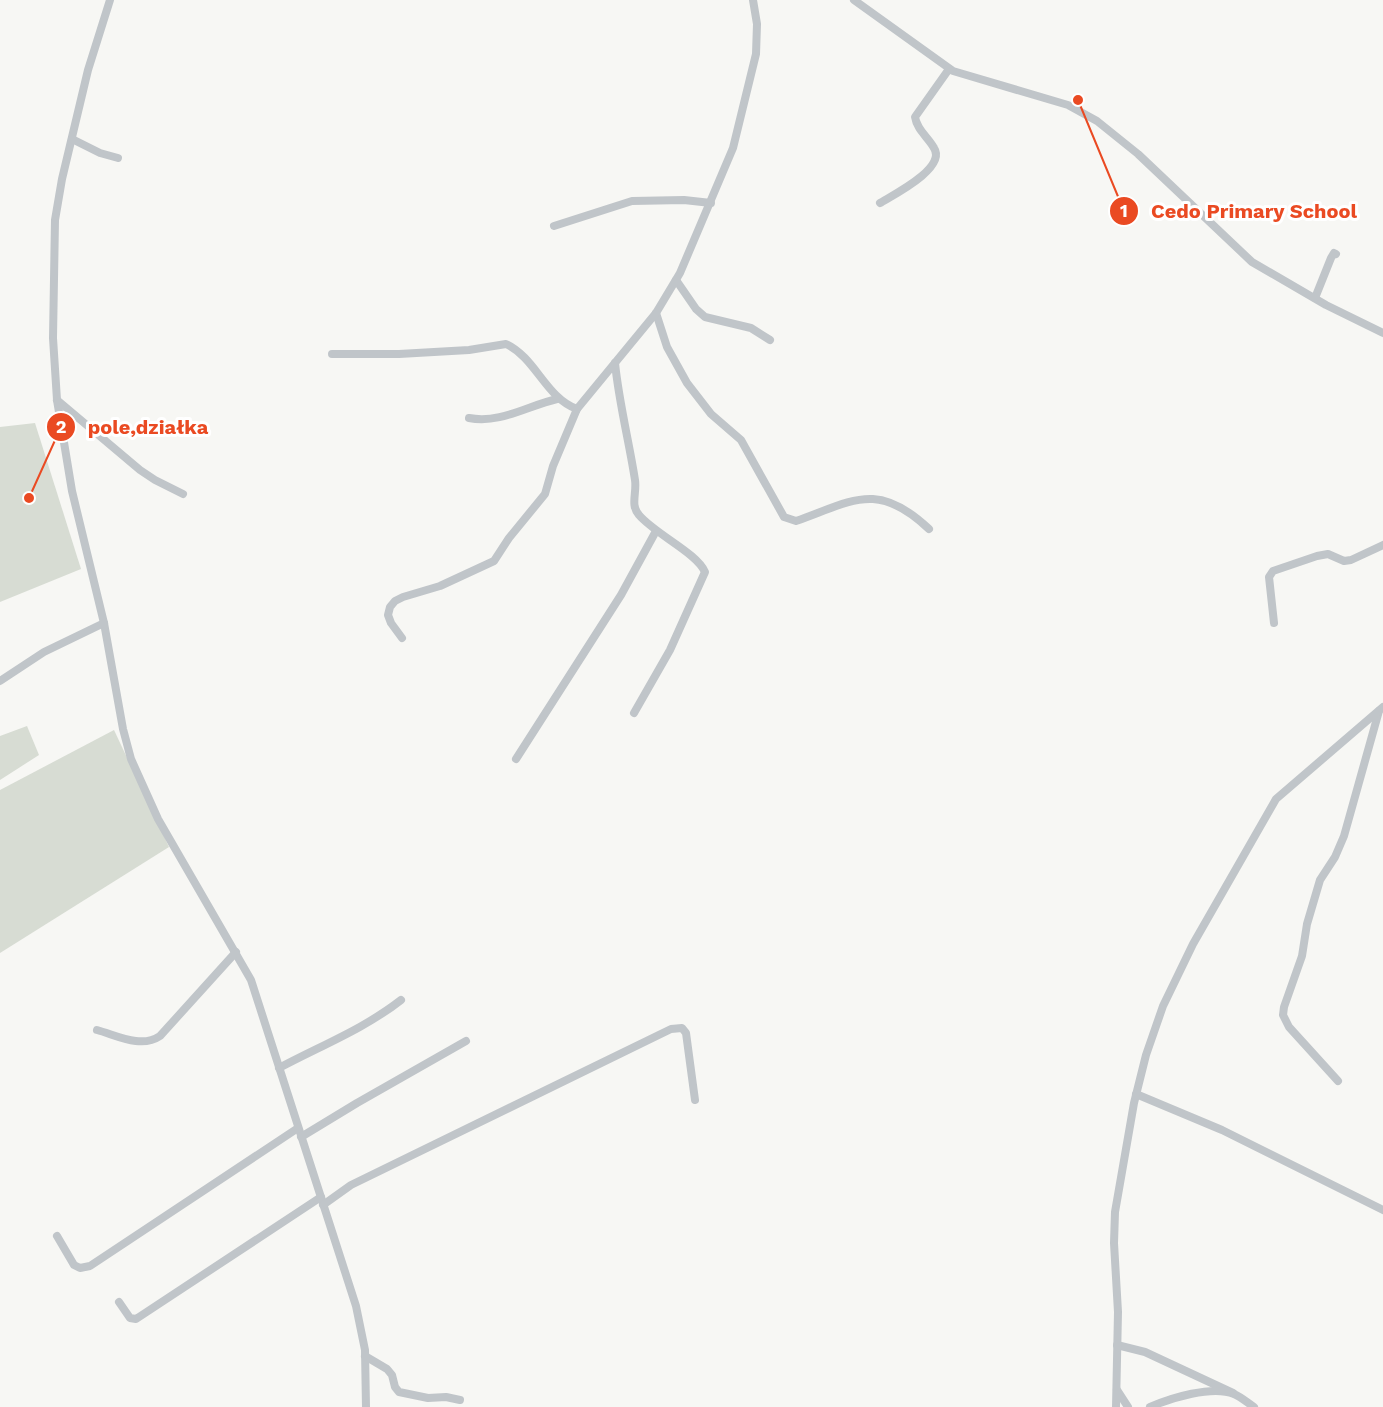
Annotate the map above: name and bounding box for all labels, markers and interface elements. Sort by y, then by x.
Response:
callout: Cedo Primary School [1109,192,1369,230]
text: Cedo Primary School [1151,199,1357,223]
text: 1 [1120,200,1128,221]
callout: pole,działka [46,408,220,446]
text: pole,działka [88,415,209,439]
text: 2 [56,416,66,437]

